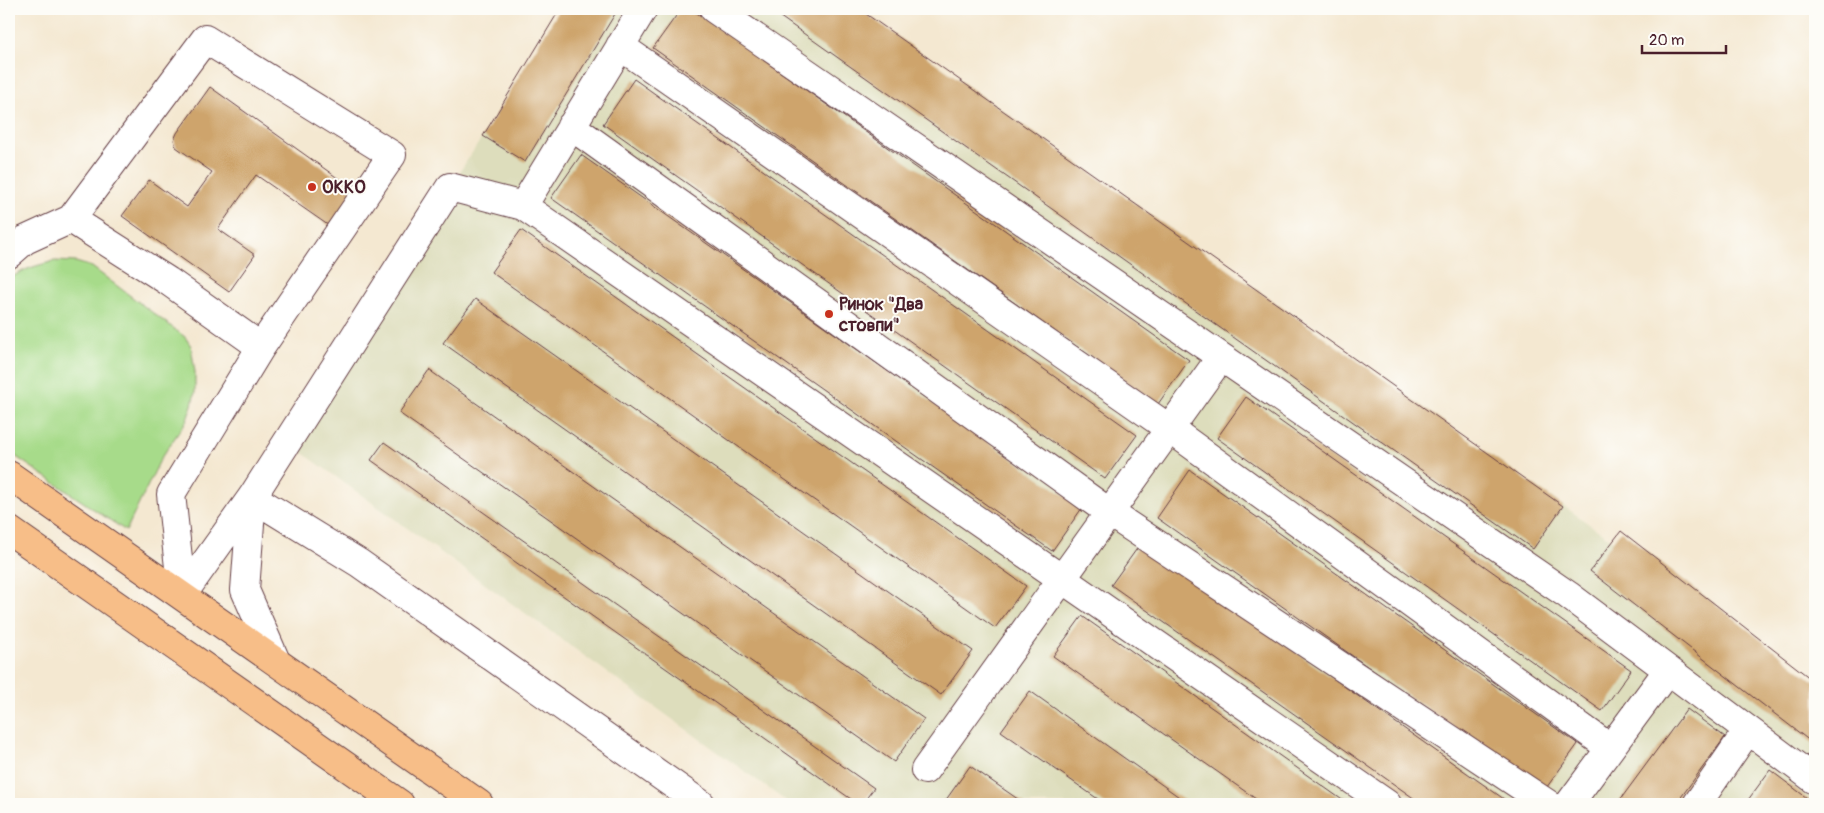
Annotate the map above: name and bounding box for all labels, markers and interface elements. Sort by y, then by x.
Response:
scale bar [1642,22,1725,54]
text: 20 m [1649,31,1684,50]
place label: ОККО [322,176,366,199]
marker: ОККО [306,181,318,193]
place label: Ринок "Два стовпи" [838,293,924,337]
marker: Ринок "Два стовпи" [823,308,835,320]

